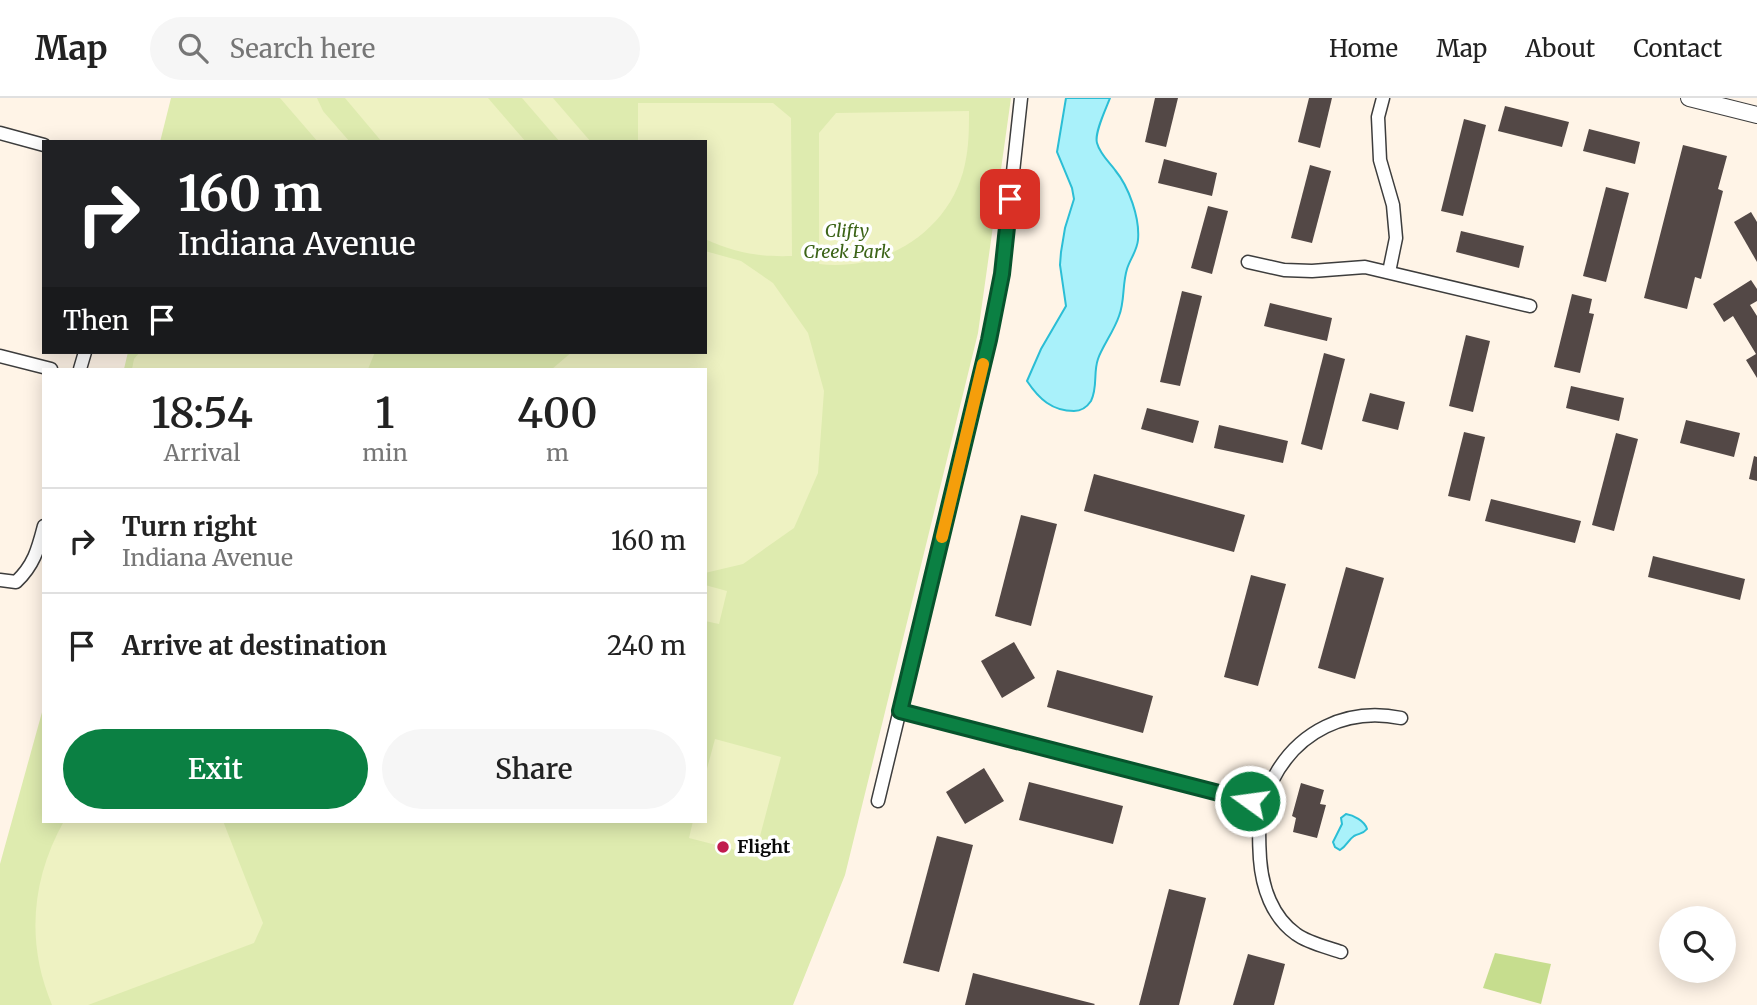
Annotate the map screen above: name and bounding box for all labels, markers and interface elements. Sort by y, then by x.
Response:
search box [150,17,640,80]
text: Map [35,28,108,69]
icon: search [174,29,212,67]
text: Search here [230,32,375,65]
text: Home [1329,33,1398,64]
text: Map [1436,33,1487,64]
text: About [1525,33,1595,64]
text: Contact [1633,33,1722,64]
text: 160 m [178,163,322,224]
icon: right [63,168,154,259]
pin [980,169,1040,229]
icon: arrive [991,180,1029,218]
park label: Clifty Creek Park [803,219,891,263]
text: Indiana Avenue [178,224,416,264]
icon: arrive [143,301,181,339]
text: Then [63,304,129,337]
text: 18:54 [151,387,253,439]
text: 1 [375,387,395,439]
text: 400 [517,387,598,439]
text: Arrival [164,438,241,467]
text: min [362,438,408,467]
text: m [546,438,569,467]
text: Turn right [122,510,257,543]
icon: right [63,522,101,560]
text: 160 m [611,524,686,557]
text: Indiana Avenue [122,543,293,572]
icon: arrive [63,627,101,665]
text: Arrive at destination [122,629,387,662]
text: 240 m [607,629,686,662]
button: Exit [63,729,368,809]
button: Share [382,729,686,809]
position arrow [1213,764,1287,838]
place label: Flight [737,835,791,858]
marker: Flight [715,839,731,855]
map controls [1659,906,1736,983]
button: search [1659,906,1736,983]

